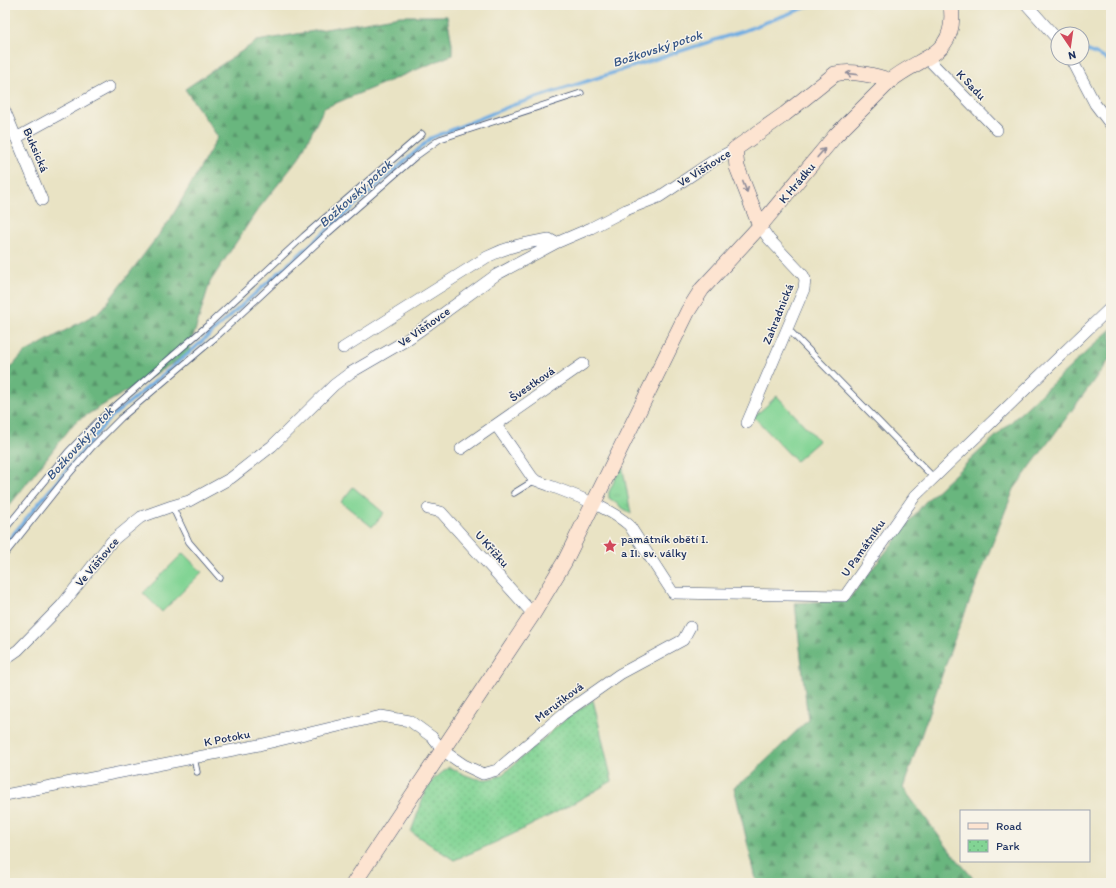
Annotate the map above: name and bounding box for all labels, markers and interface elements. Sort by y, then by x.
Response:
north arrow [1050,26,1090,66]
water label: Božkovský potok [611,27,705,70]
text: N [1067,48,1077,62]
street label: K Sadu [953,67,989,103]
one-way arrow [846,70,859,77]
street label: Buksická [20,126,52,175]
street label: Ve Višňovce [675,146,733,190]
one-way arrow [817,148,826,159]
water label: Božkovský potok [316,156,396,230]
street label: K Hrádku [776,159,818,206]
one-way arrow [741,180,749,192]
street label: Zahradnická [759,281,797,346]
street label: Ve Višňovce [395,304,453,350]
street label: Švestková [507,363,558,405]
water label: Božkovský potok [43,403,117,483]
street label: U Památníku [838,516,888,579]
street label: U Křížku [472,528,512,570]
place label: památník obětí I. a II. sv. války [621,532,709,560]
street label: Ve Višňovce [72,534,122,590]
place icon: památník obětí I. a II. sv. války [602,538,618,554]
street label: Meruňková [532,679,587,725]
street label: K Potoku [203,727,252,749]
legend [960,810,1090,862]
text: Road [996,819,1022,833]
text: Park [996,839,1020,853]

